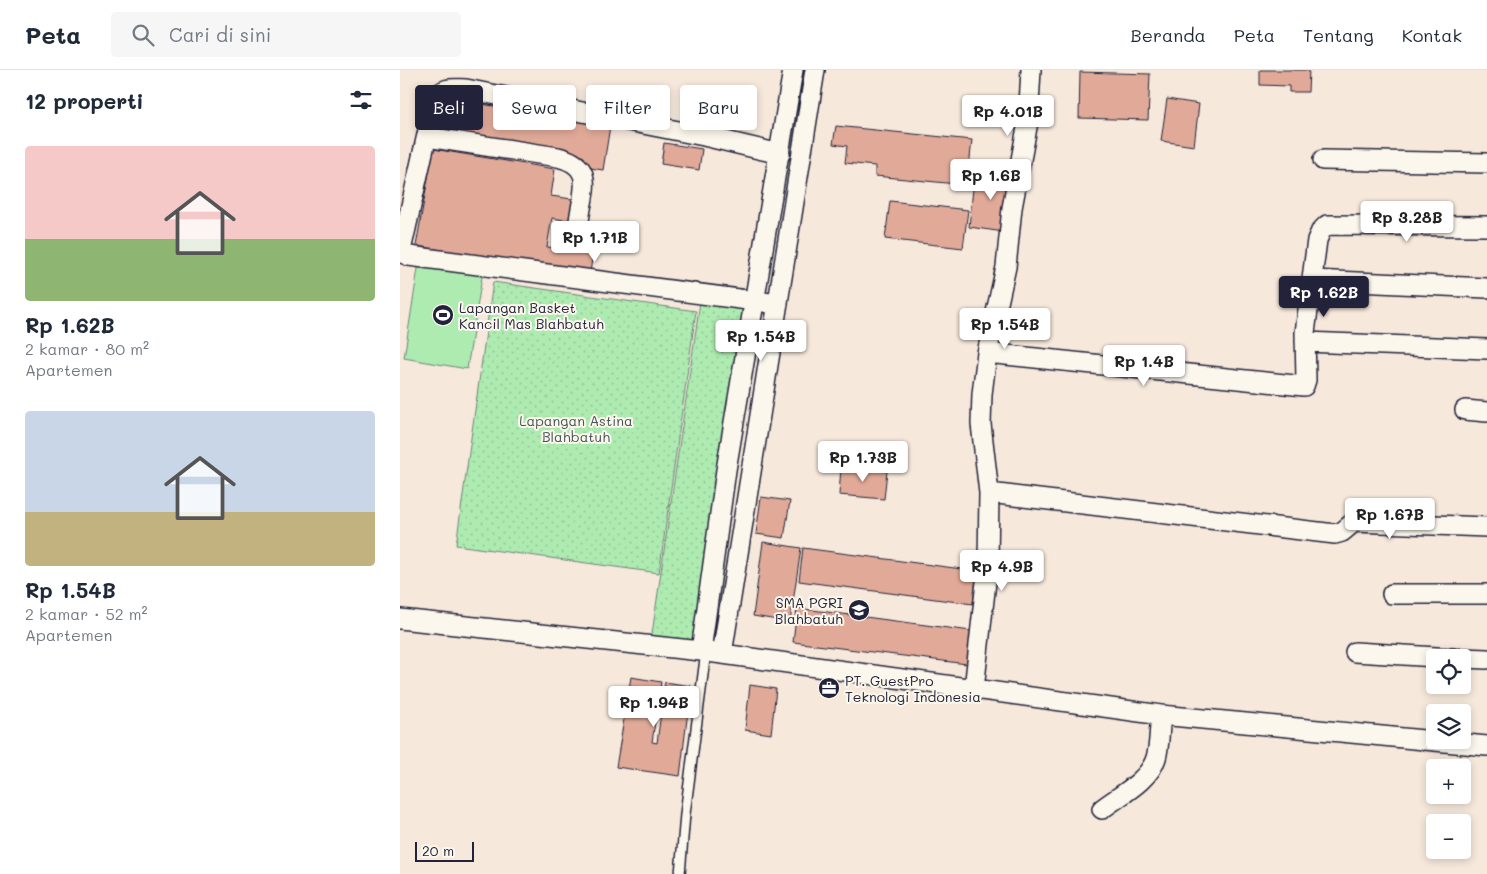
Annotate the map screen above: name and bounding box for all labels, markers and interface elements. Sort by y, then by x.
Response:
search box [111,12,461,57]
text: Peta [25,19,81,50]
icon: search [129,21,157,49]
text: Cari di sini [169,22,271,47]
text: Beranda [1131,23,1206,47]
text: Peta [1234,23,1275,47]
text: Tentang [1303,23,1374,47]
text: Kontak [1402,23,1462,47]
chip: Beli [415,85,483,130]
chip: Sewa [493,85,576,130]
chip: Filter [586,85,670,130]
chip: Baru [680,85,757,130]
icon: filters [347,86,375,114]
text: 12 properti [25,87,144,114]
pin: Rp 4.01B [956,94,1060,137]
text: Rp 4.01B [973,100,1043,121]
pin: Rp 1.6B [945,158,1037,201]
text: Rp 1.6B [961,164,1021,185]
icon: home [155,178,245,268]
pin: Rp 3.28B [1355,200,1459,243]
text: Rp 3.28B [1371,206,1443,227]
pin: Rp 1.71B [543,220,647,263]
text: Rp 1.71B [562,226,628,247]
pin: Rp 1.62B [1272,276,1376,318]
text: Rp 1.62B [1290,281,1358,302]
place label: Lapangan Basket Kancil Mas Blahbatuh [459,298,604,333]
sports icon: Lapangan Basket Kancil Mas Blahbatuh [431,303,455,327]
pin: Rp 1.54B [953,308,1057,350]
text: Rp 1.62B [25,311,115,338]
text: Rp 1.54B [970,313,1040,334]
pin: Rp 1.54B [709,320,813,362]
text: Rp 1.54B [726,325,796,346]
text: 2 kamar · 80 m² [25,338,149,359]
pin: Rp 1.4B [1098,344,1190,387]
text: Rp 1.4B [1114,350,1174,371]
text: Apartemen [25,359,112,380]
park label: Lapangan Astina Blahbatuh [519,411,633,446]
pin: Rp 1.73B [811,440,915,483]
icon: home [155,443,245,533]
text: Rp 1.73B [829,446,897,467]
pin: Rp 1.67B [1338,498,1442,540]
text: Rp 1.67B [1356,503,1424,524]
pin: Rp 4.9B [956,550,1048,592]
text: Rp 4.9B [971,555,1033,576]
text: Rp 1.54B [25,576,116,603]
place label: SMA PGRI Blahbatuh [775,593,843,628]
school or university icon: SMA PGRI Blahbatuh [847,598,871,622]
text: 2 kamar · 52 m² [25,603,148,624]
text: Apartemen [25,624,112,645]
map controls [1426,649,1471,859]
button: locate [1426,649,1471,694]
place label: PT. GuestPro Teknologi Indonesia [845,671,981,706]
office icon: PT. GuestPro Teknologi Indonesia [817,676,841,700]
pin: Rp 1.94B [602,686,706,728]
text: Rp 1.94B [619,691,689,712]
button: layers [1426,704,1471,749]
button: + [1426,759,1471,804]
button: − [1426,814,1471,859]
scale bar [415,839,474,862]
text: 20 m [422,841,454,860]

